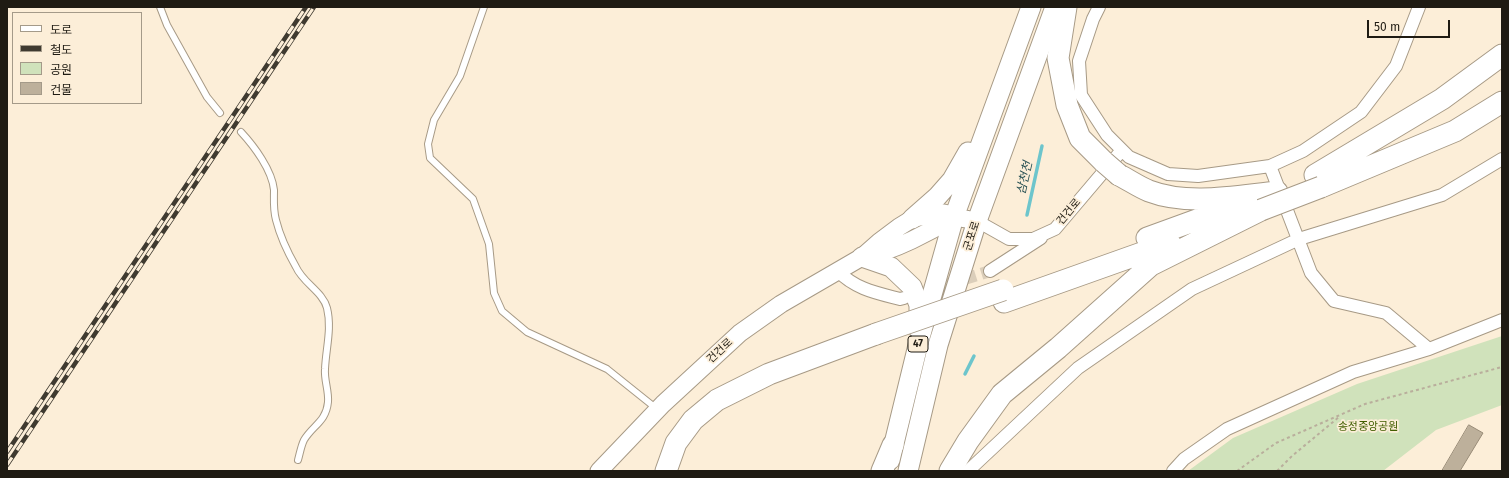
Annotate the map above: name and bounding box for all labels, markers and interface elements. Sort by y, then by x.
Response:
legend [12,12,142,104]
scale bar [1369,12,1452,38]
text: 50 m [1374,20,1400,34]
text: 도로 [50,23,72,37]
text: 철도 [50,43,72,57]
text: 공원 [50,63,72,77]
text: 건물 [50,83,72,97]
water label: 삼천천 [1014,160,1036,196]
street label: 건건로 [1054,196,1084,228]
street label: 군포로 [961,220,983,252]
street label: 건건로 [704,336,736,366]
road number: 47 [908,336,928,352]
park label: 송정중앙공원 [1338,420,1398,434]

